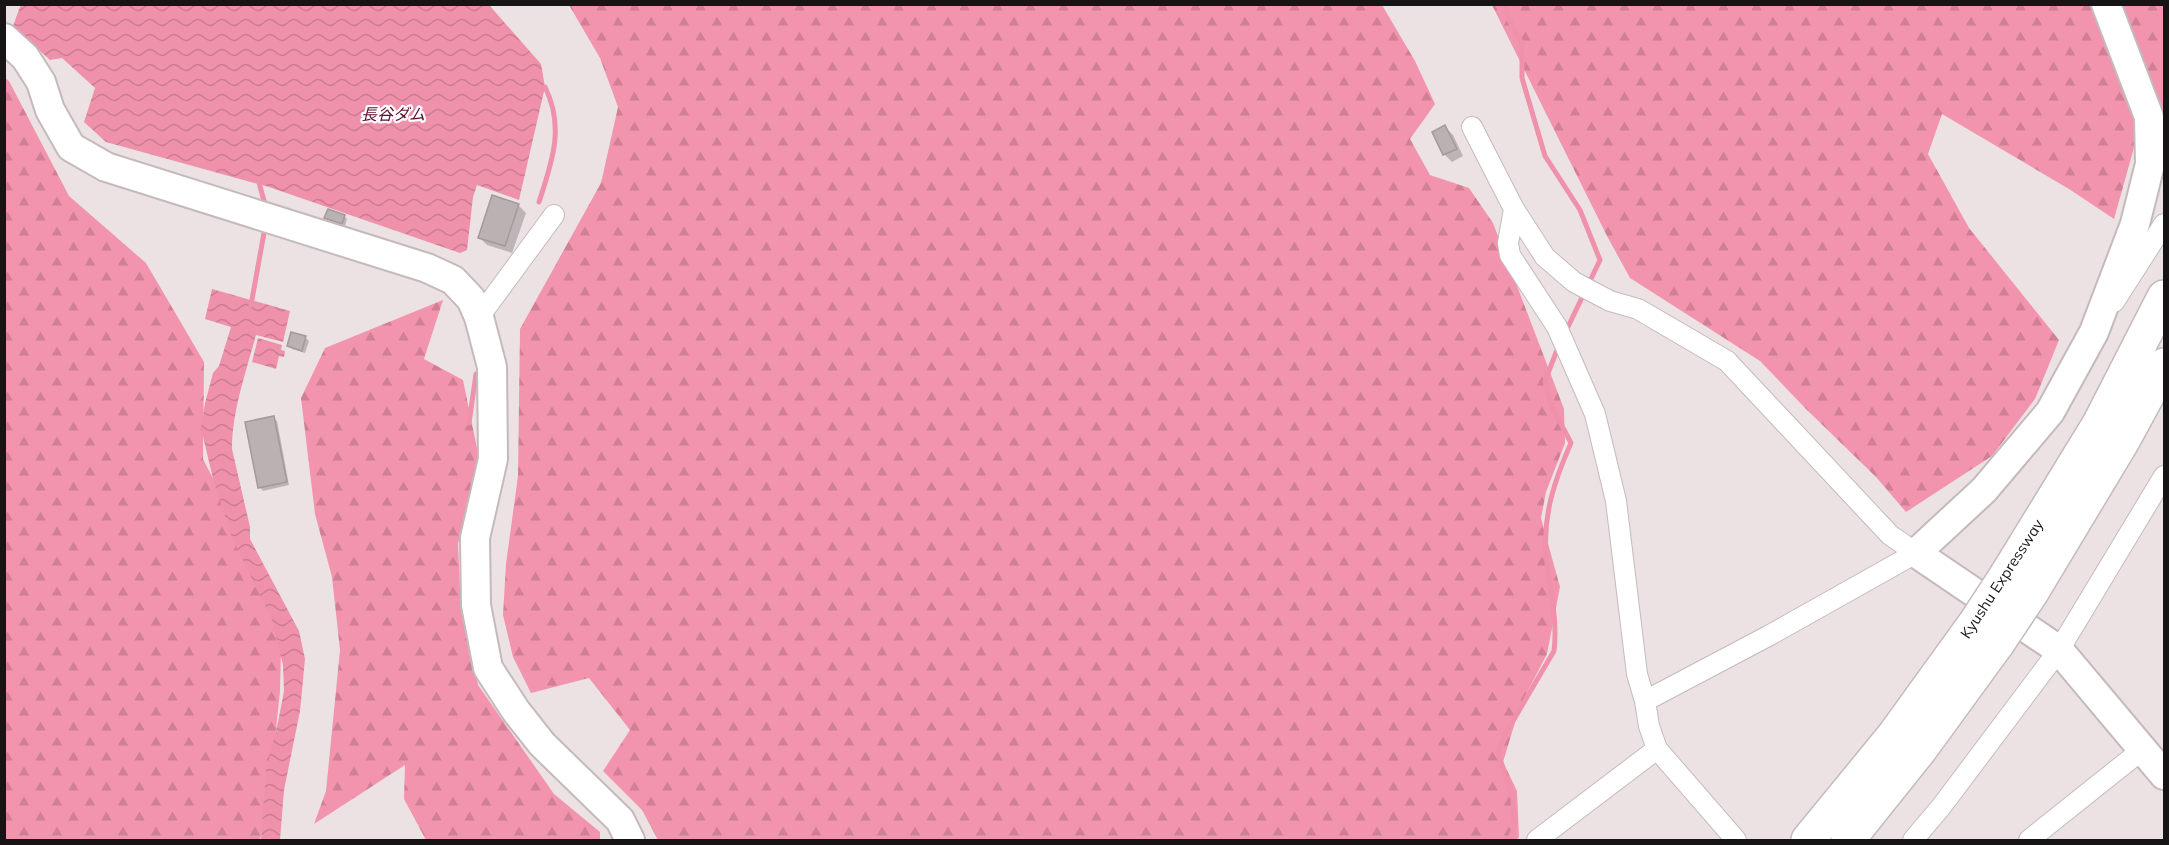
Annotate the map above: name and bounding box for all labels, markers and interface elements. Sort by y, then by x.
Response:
water label: 長谷ダム [361,104,425,124]
street label: Kyushu Expressway [1956,516,2047,642]

